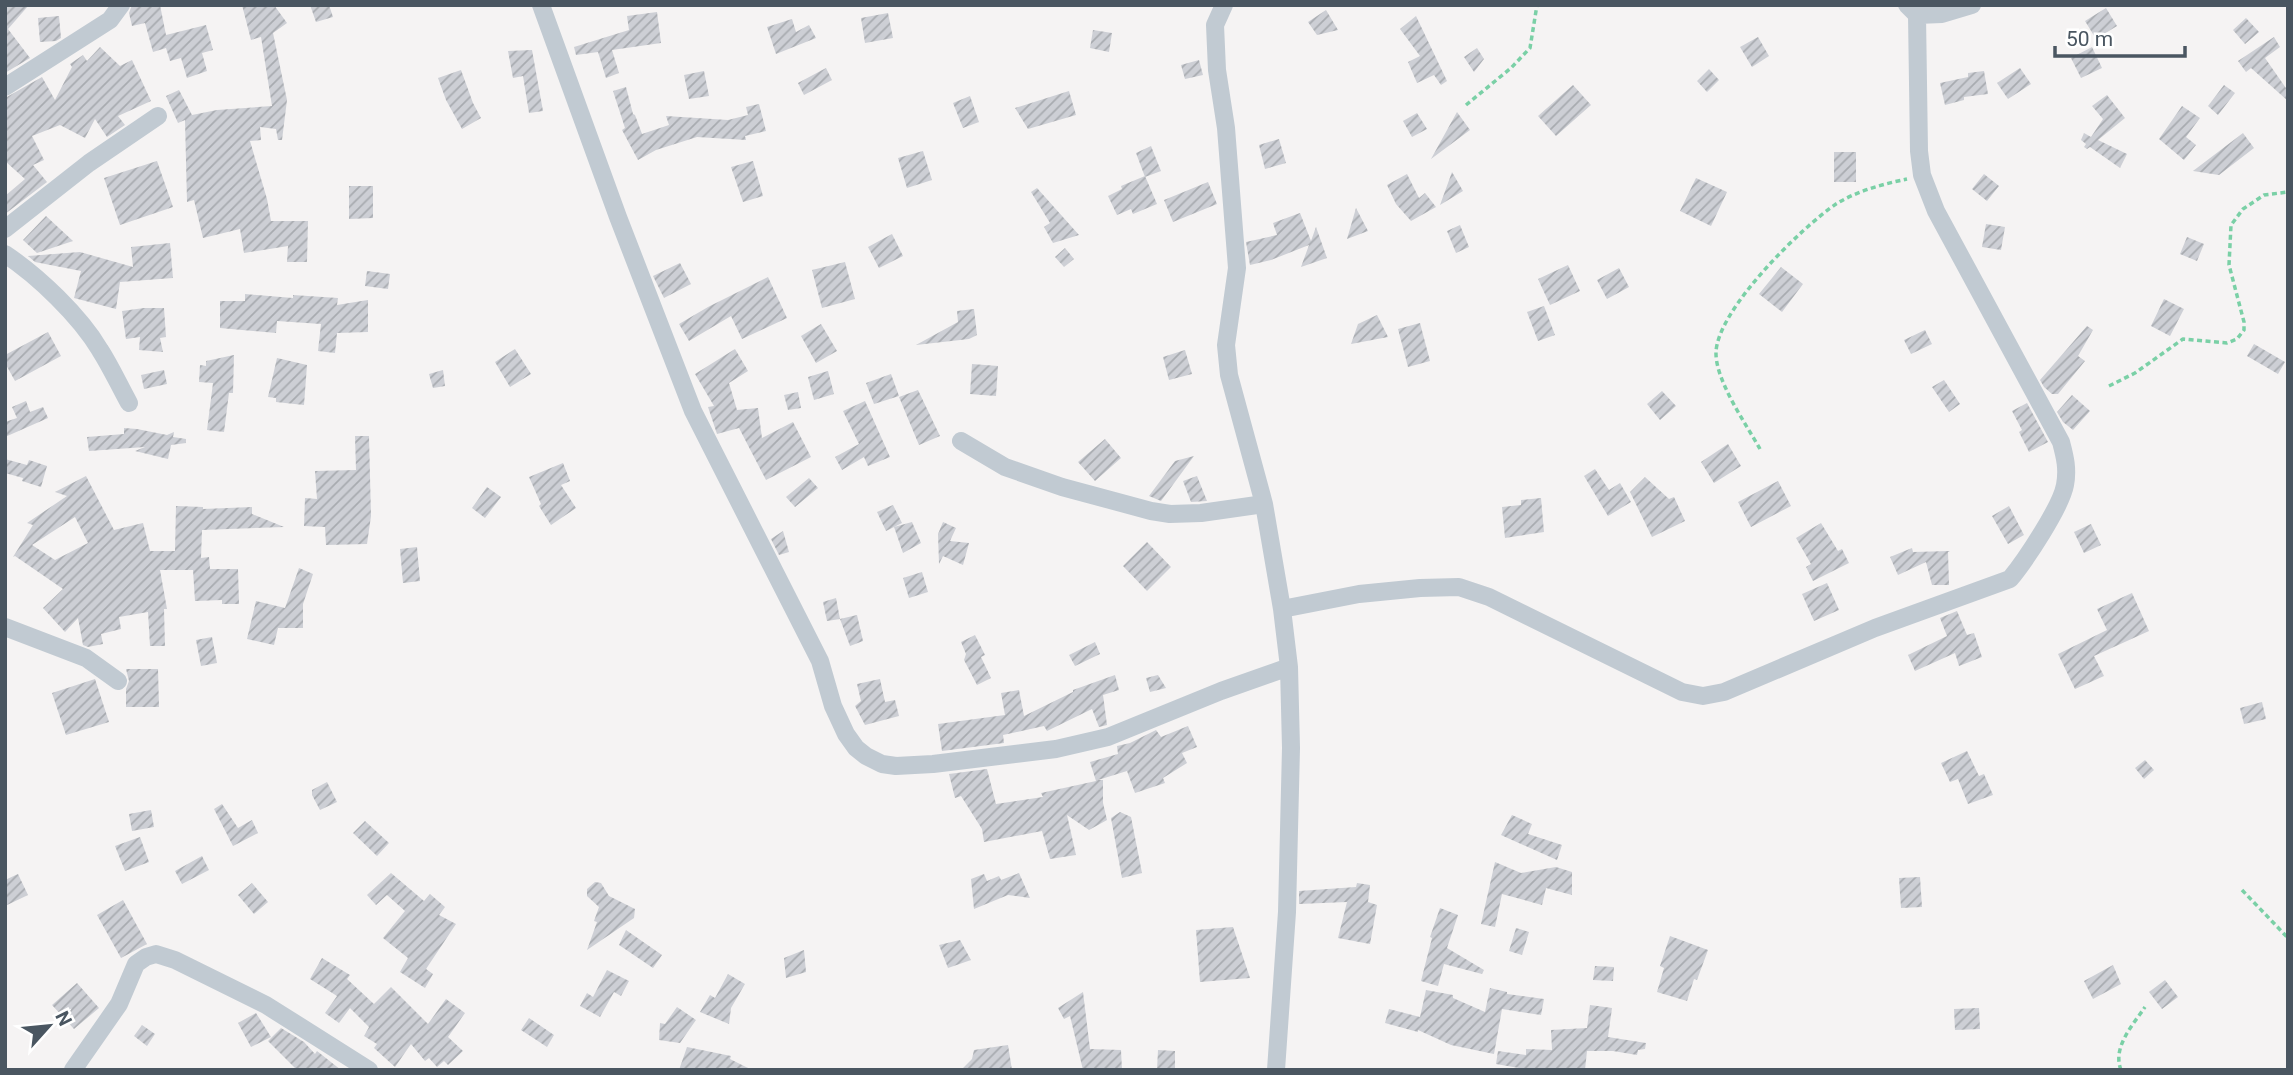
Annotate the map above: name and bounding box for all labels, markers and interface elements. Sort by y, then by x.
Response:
scale bar [2055,14,2184,58]
text: 50 m [2066,27,2113,51]
north arrow [14,991,84,1061]
text: N [50,1007,77,1030]

